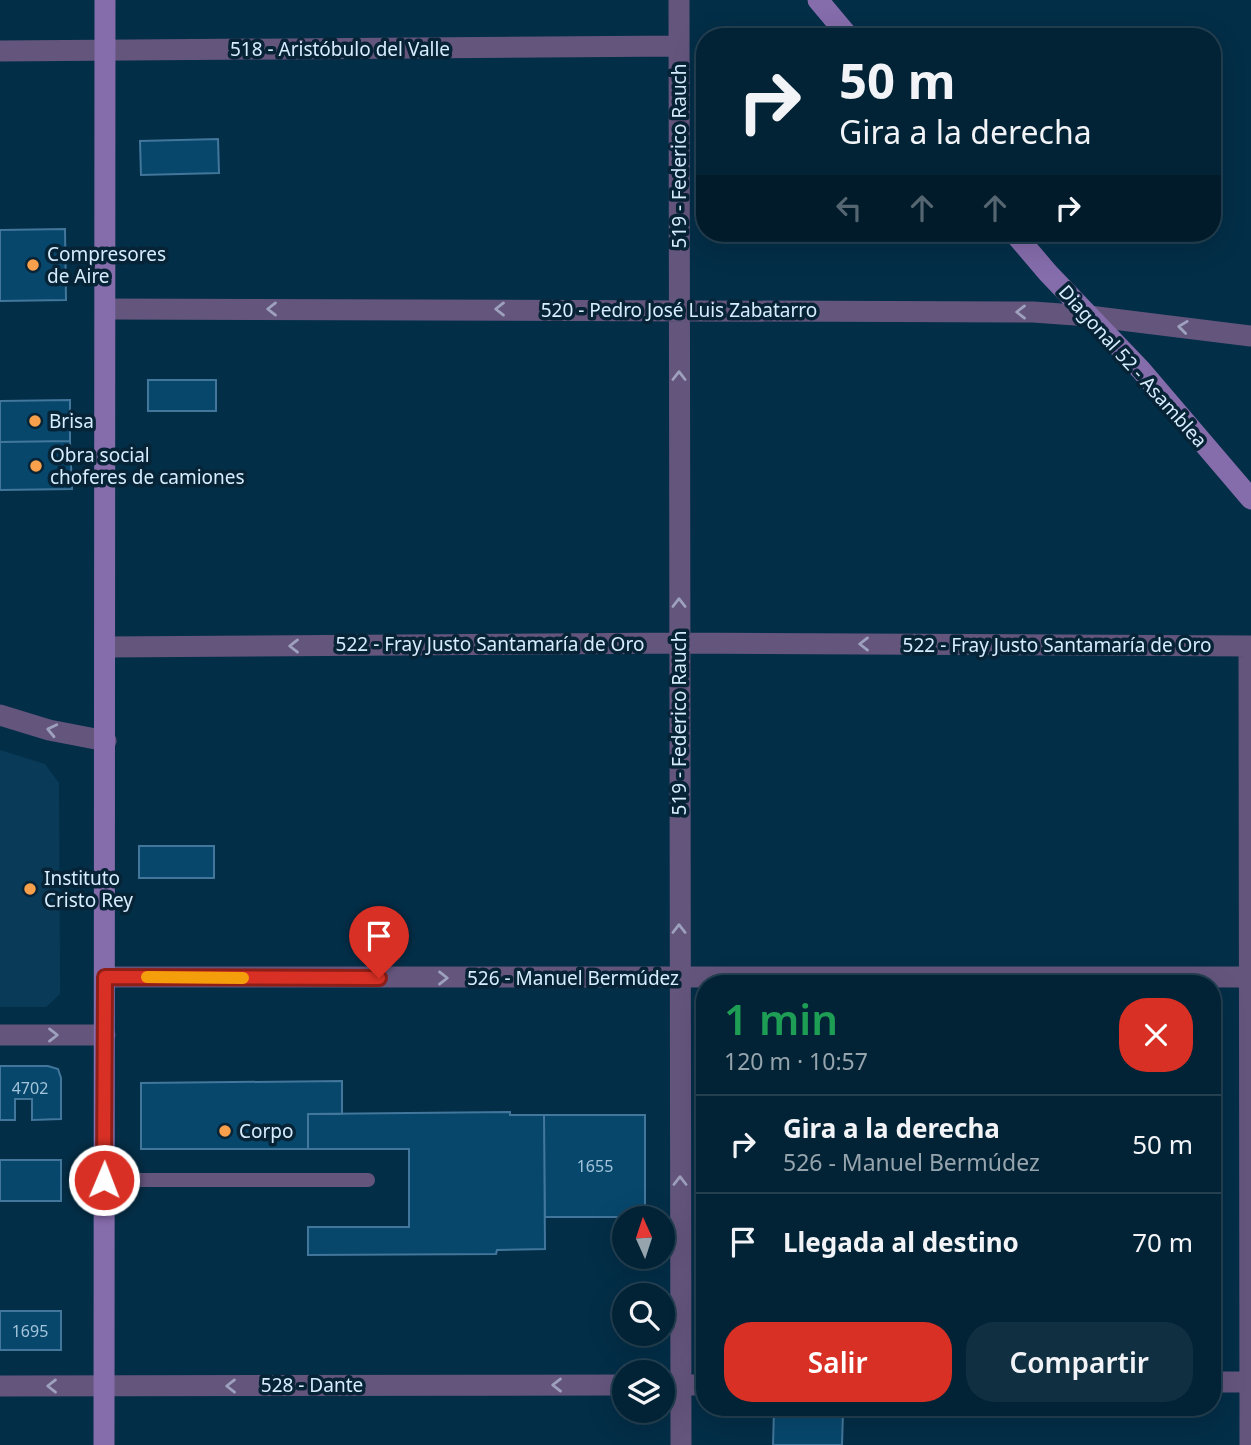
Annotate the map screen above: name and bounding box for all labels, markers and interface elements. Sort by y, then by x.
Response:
street label: 518 - Aristóbulo del Valle [230,36,450,62]
text: 50 m [839,47,956,113]
icon: right [724,56,815,147]
street label: 519 - Federico Rauch [666,64,692,248]
text: Gira a la derecha [839,110,1092,153]
icon: left [830,189,868,227]
icon: ahead [903,189,941,227]
icon: ahead [976,189,1014,227]
icon: right [1049,189,1087,227]
place label: Compresores de Aire [47,241,166,289]
marker: Compresores de Aire [25,257,41,273]
street label: Diagonal 52 - Asamblea [1053,279,1213,453]
street label: 520 - Pedro José Luis Zabatarro [541,297,817,323]
one-way arrow [267,301,277,317]
one-way arrow [494,301,505,317]
one-way arrow [1016,304,1027,319]
one-way arrow [1177,320,1189,335]
one-way arrow [671,370,687,381]
place label: Brisa [49,408,94,434]
marker: Brisa [27,413,43,429]
place label: Obra social choferes de camiones [50,442,245,490]
marker: Obra social choferes de camiones [28,458,44,474]
one-way arrow [671,598,687,608]
street label: 522 - Fray Justo Santamaría de Oro [336,631,644,657]
street label: 519 - Federico Rauch [666,631,692,815]
street label: 522 - Fray Justo Santamaría de Oro [903,632,1211,658]
one-way arrow [859,636,869,652]
one-way arrow [288,638,299,654]
one-way arrow [46,724,58,738]
place label: Instituto Cristo Rey [44,865,133,913]
marker: Instituto Cristo Rey [22,881,38,897]
pin [349,906,409,978]
icon: arrive [360,917,398,955]
one-way arrow [671,923,687,934]
street label: 526 - Manuel Bermúdez [467,965,679,991]
one-way arrow [438,970,449,986]
text: 1 min [724,990,838,1047]
button: close [1119,998,1193,1072]
one-way arrow [48,1027,58,1043]
text: 120 m · 10:57 [724,1045,868,1077]
house number: 4702 [12,1077,48,1099]
text: Gira a la derecha [783,1110,1000,1146]
place label: Corpo [239,1118,294,1144]
marker: Corpo [217,1123,233,1139]
icon: right [724,1125,762,1163]
text: 50 m [1132,1126,1193,1162]
position arrow [67,1143,141,1217]
text: 526 - Manuel Bermúdez [783,1146,1040,1178]
house number: 1655 [577,1155,613,1177]
one-way arrow [672,1175,688,1186]
north arrow [612,1206,676,1269]
map controls [612,1206,675,1423]
icon: arrive [724,1223,762,1261]
text: Llegada al destino [783,1224,1019,1260]
text: 70 m [1132,1224,1193,1260]
button: search [612,1283,675,1346]
house number: 1695 [12,1320,48,1342]
button: Salir [724,1322,952,1402]
button: Compartir [966,1322,1193,1402]
button: layers [612,1360,675,1423]
street label: 528 - Dante [261,1372,363,1398]
one-way arrow [551,1377,561,1393]
one-way arrow [46,1378,57,1394]
one-way arrow [225,1378,236,1394]

